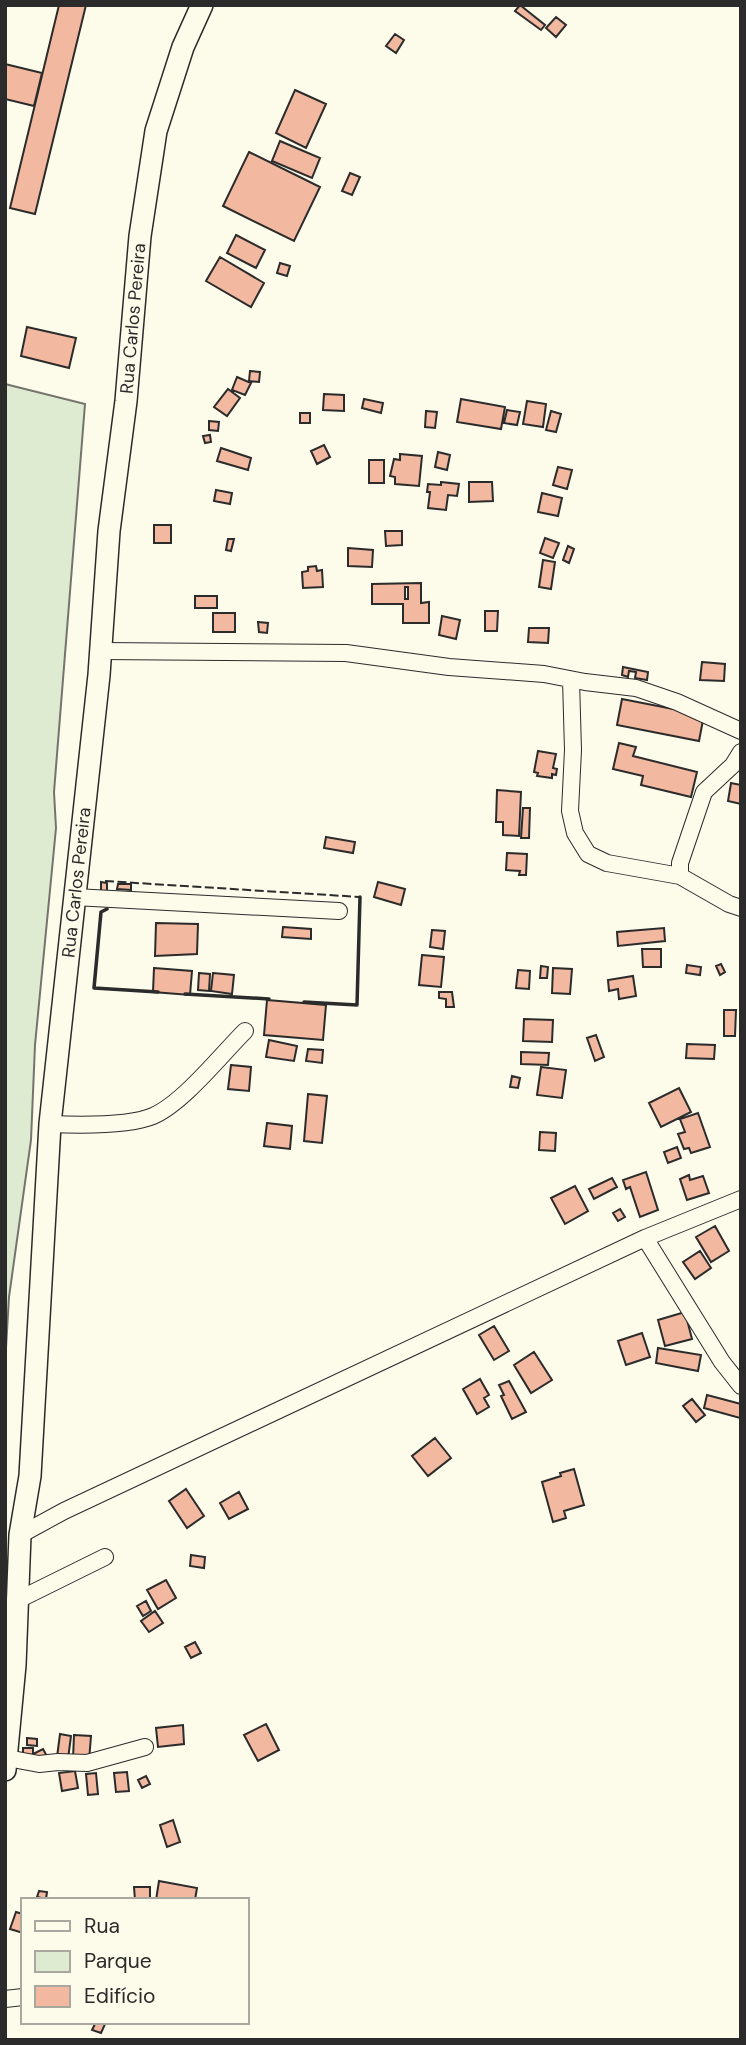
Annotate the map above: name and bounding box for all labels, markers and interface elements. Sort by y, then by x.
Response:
street label: Rua Carlos Pereira [115,242,151,395]
street label: Rua Carlos Pereira [56,806,96,959]
legend [21,1898,248,2024]
text: Rua [84,1912,120,1940]
text: Parque [84,1947,152,1975]
text: Edifício [84,1982,155,2010]

